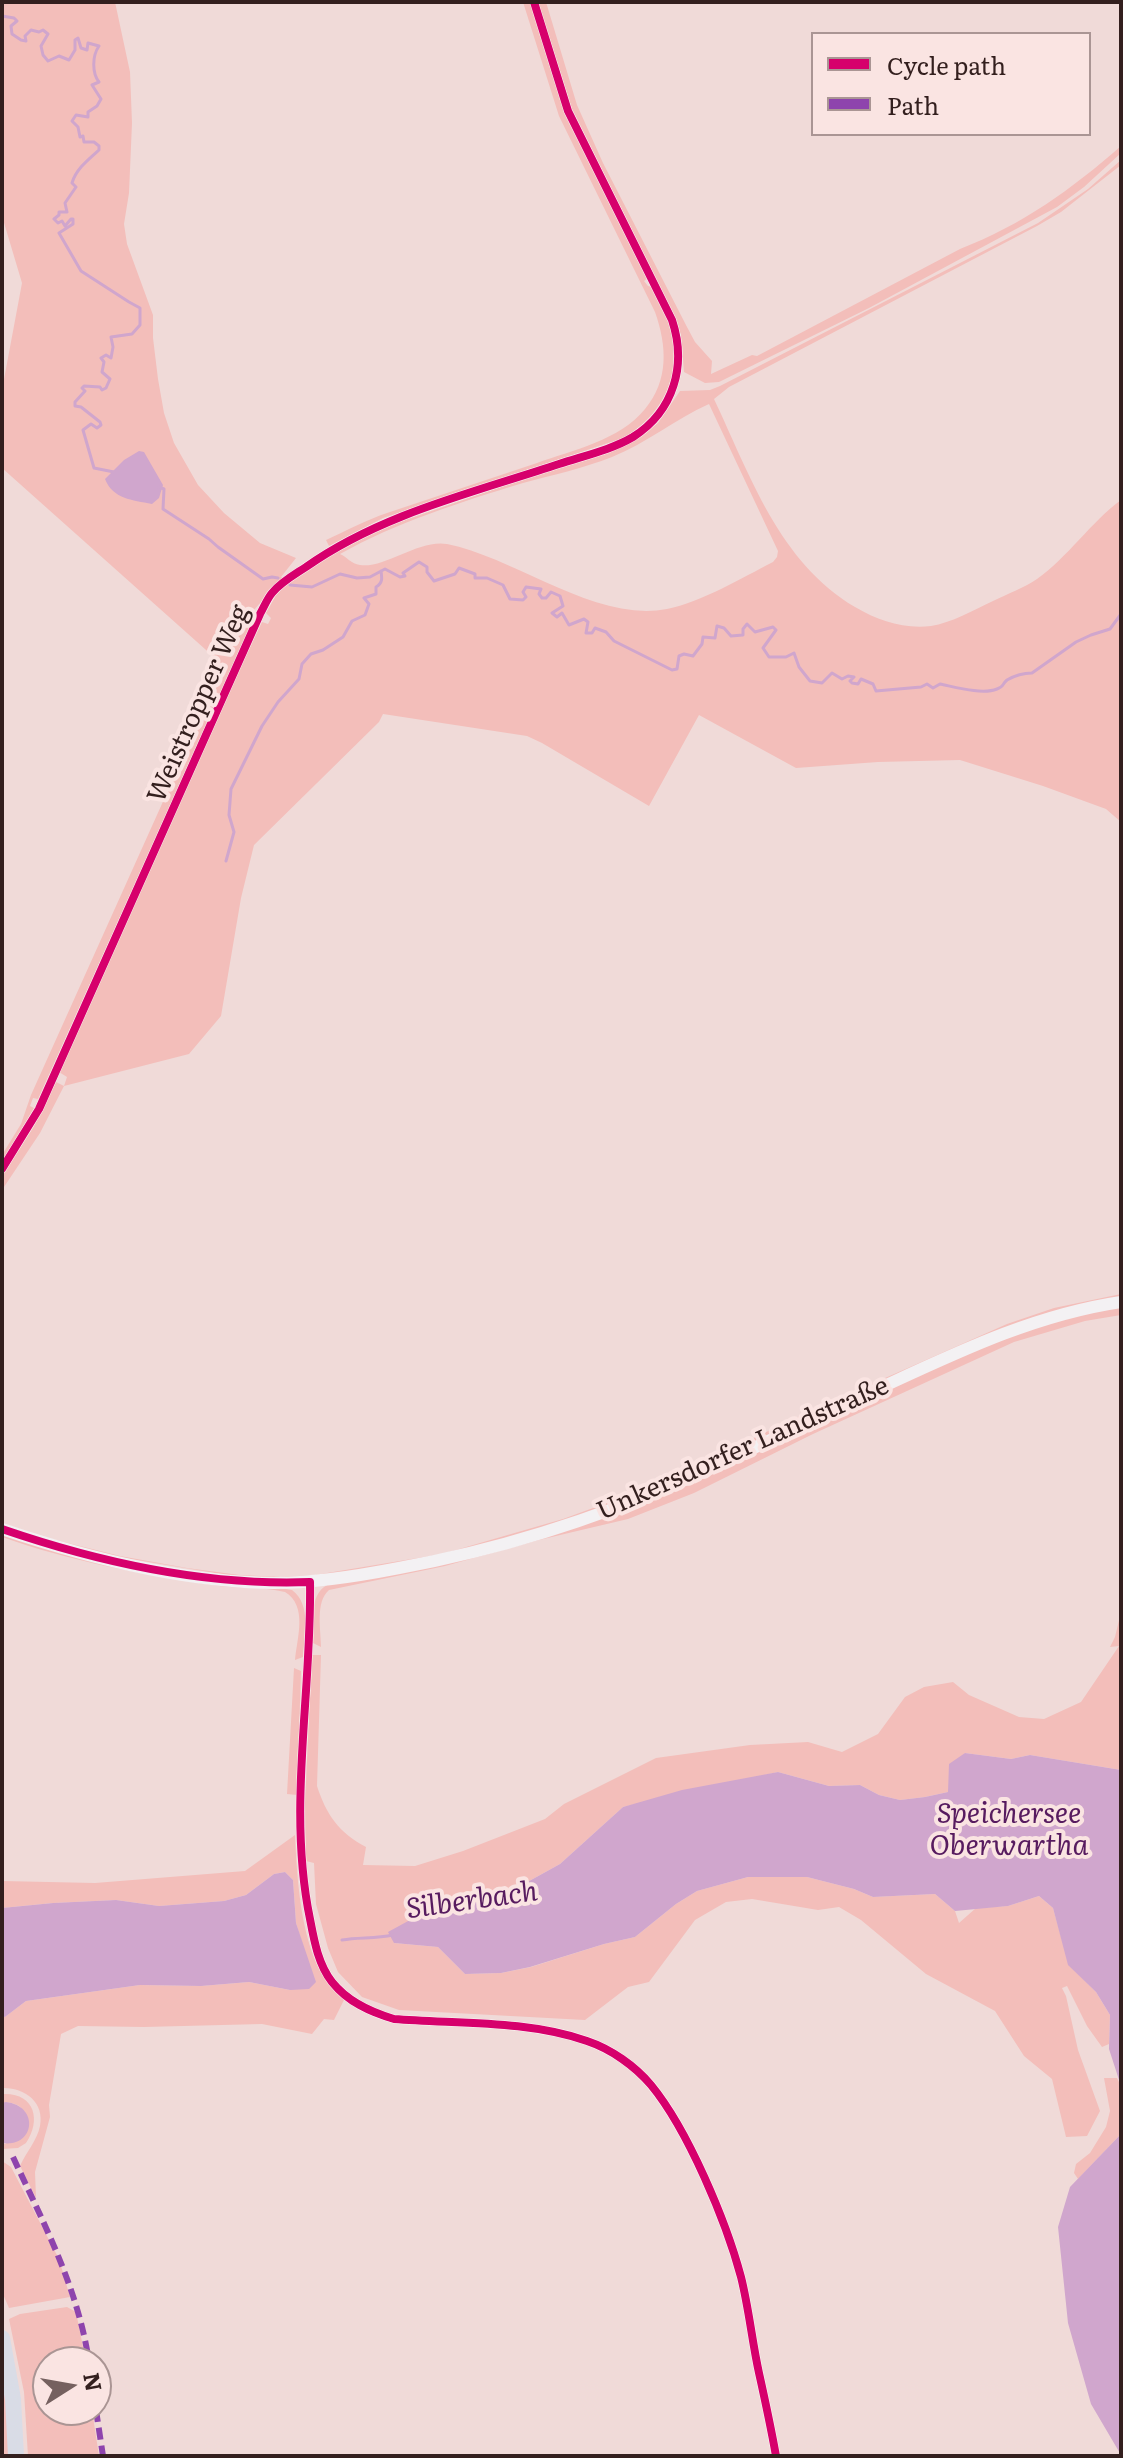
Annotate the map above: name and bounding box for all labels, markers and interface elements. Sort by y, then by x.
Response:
legend [811,32,1091,136]
text: Cycle path [887,47,1006,82]
text: Path [887,87,939,122]
street label: Weistropper Weg [141,600,257,808]
street label: Unkersdorfer Landstraße [592,1370,894,1528]
water label: Speichersee Oberwartha [930,1798,1088,1864]
water label: Silberbach [404,1875,540,1927]
north arrow [32,2346,112,2426]
text: N [76,2369,112,2394]

